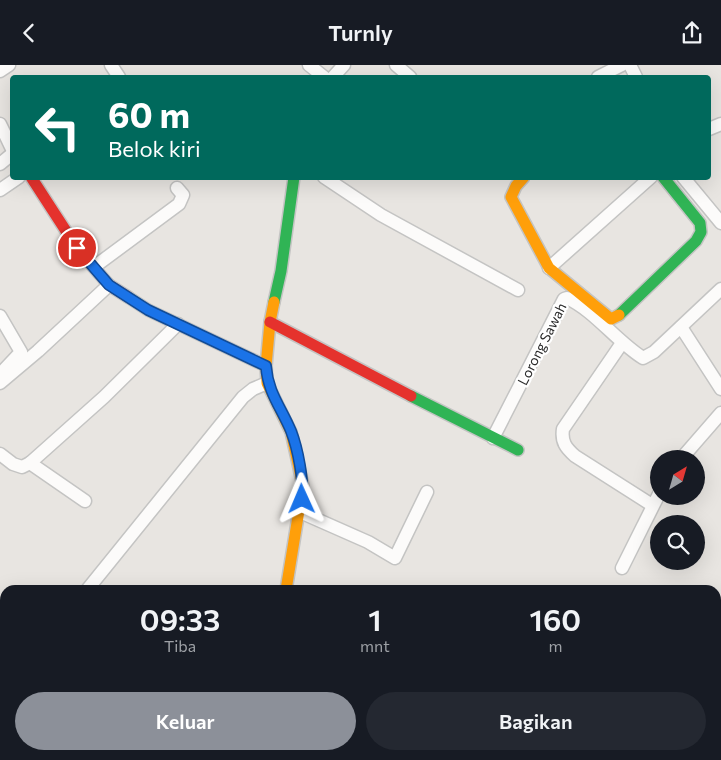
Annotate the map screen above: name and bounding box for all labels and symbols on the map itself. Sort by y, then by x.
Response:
pin [56,227,98,269]
street label: Lorong Sawah [514,300,570,388]
north arrow [650,450,705,505]
position arrow [275,472,327,524]

